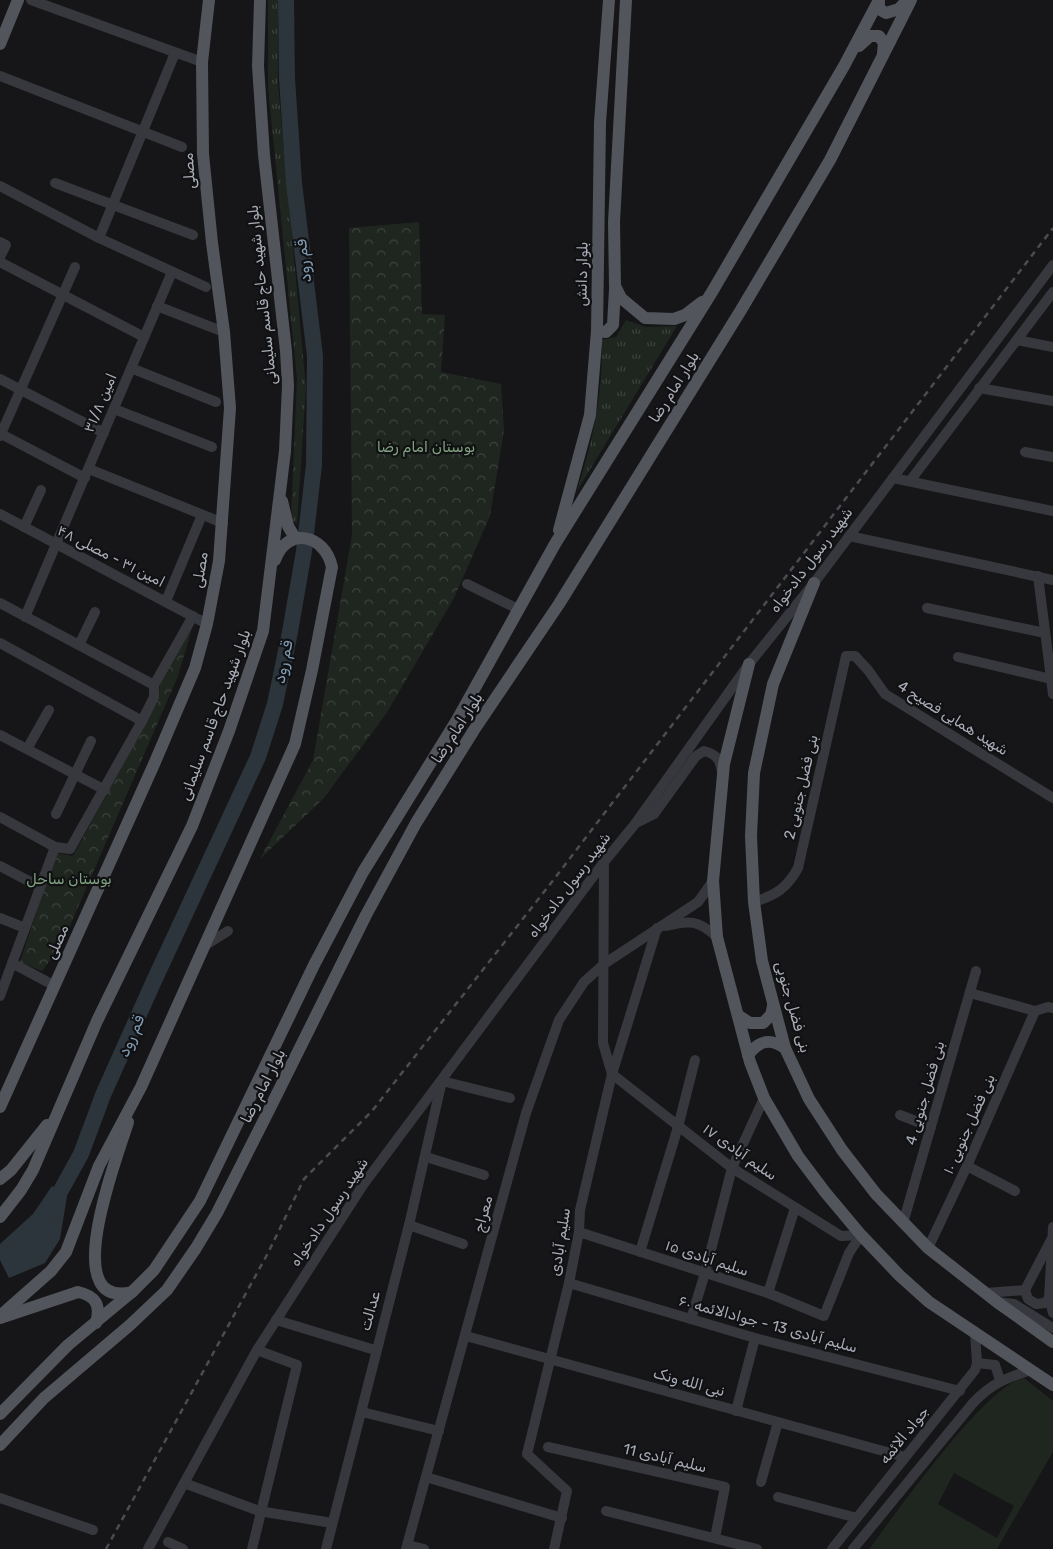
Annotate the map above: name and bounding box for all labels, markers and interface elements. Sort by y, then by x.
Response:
street label: مصلی [179,152,199,190]
street label: بلوار شهید حاج قاسم سلیمانی [244,204,282,386]
water label: قم رود [291,237,316,284]
street label: بلوار دانش [572,241,592,307]
street label: بلوار امام رضا [645,348,704,426]
street label: امین ۳۱/۸ [79,371,121,435]
park label: بوستان امام رضا [377,438,475,457]
street label: شهید رسول دادخواه [765,504,857,616]
street label: امین ۳۱ - مصلی ۴۸ [54,521,168,591]
street label: مصلی [188,551,212,589]
street label: بلوار شهید حاج قاسم سلیمانی [176,627,256,804]
water label: قم رود [269,638,298,686]
street label: شهید همایی فصیح 4 [893,677,1012,761]
street label: بلوار امام رضا [428,689,487,767]
street label: بنی فضل جنوبی 2 [780,733,822,841]
street label: شهید رسول دادخواه [523,829,615,941]
park label: بوستان ساحل [26,870,112,888]
street label: مصلی [41,922,73,962]
street label: بنی فضل جنوبی [771,959,815,1055]
water label: قم رود [114,1012,149,1060]
street label: بنی فضل جنوبی 4 [902,1039,948,1147]
street label: بلوار امام رضا [237,1046,290,1126]
street label: بنی فضل جنوبی ۱۰ [939,1071,999,1177]
street label: سلیم آبادی ۱۷ [699,1120,781,1185]
street label: شهید رسول دادخواه [286,1154,372,1270]
street label: معراج [469,1194,498,1235]
street label: سلیم آبادی [546,1207,575,1277]
street label: سلیم آبادی ۱۵ [663,1236,751,1281]
street label: عدالت [356,1289,384,1333]
street label: سلیم آبادی 13 - جوادالائمه ۶۰ [676,1291,859,1358]
street label: نبی الله ونک [651,1364,727,1401]
street label: جواد الائمه [875,1402,933,1468]
street label: سلیم آبادی 11 [621,1440,709,1477]

